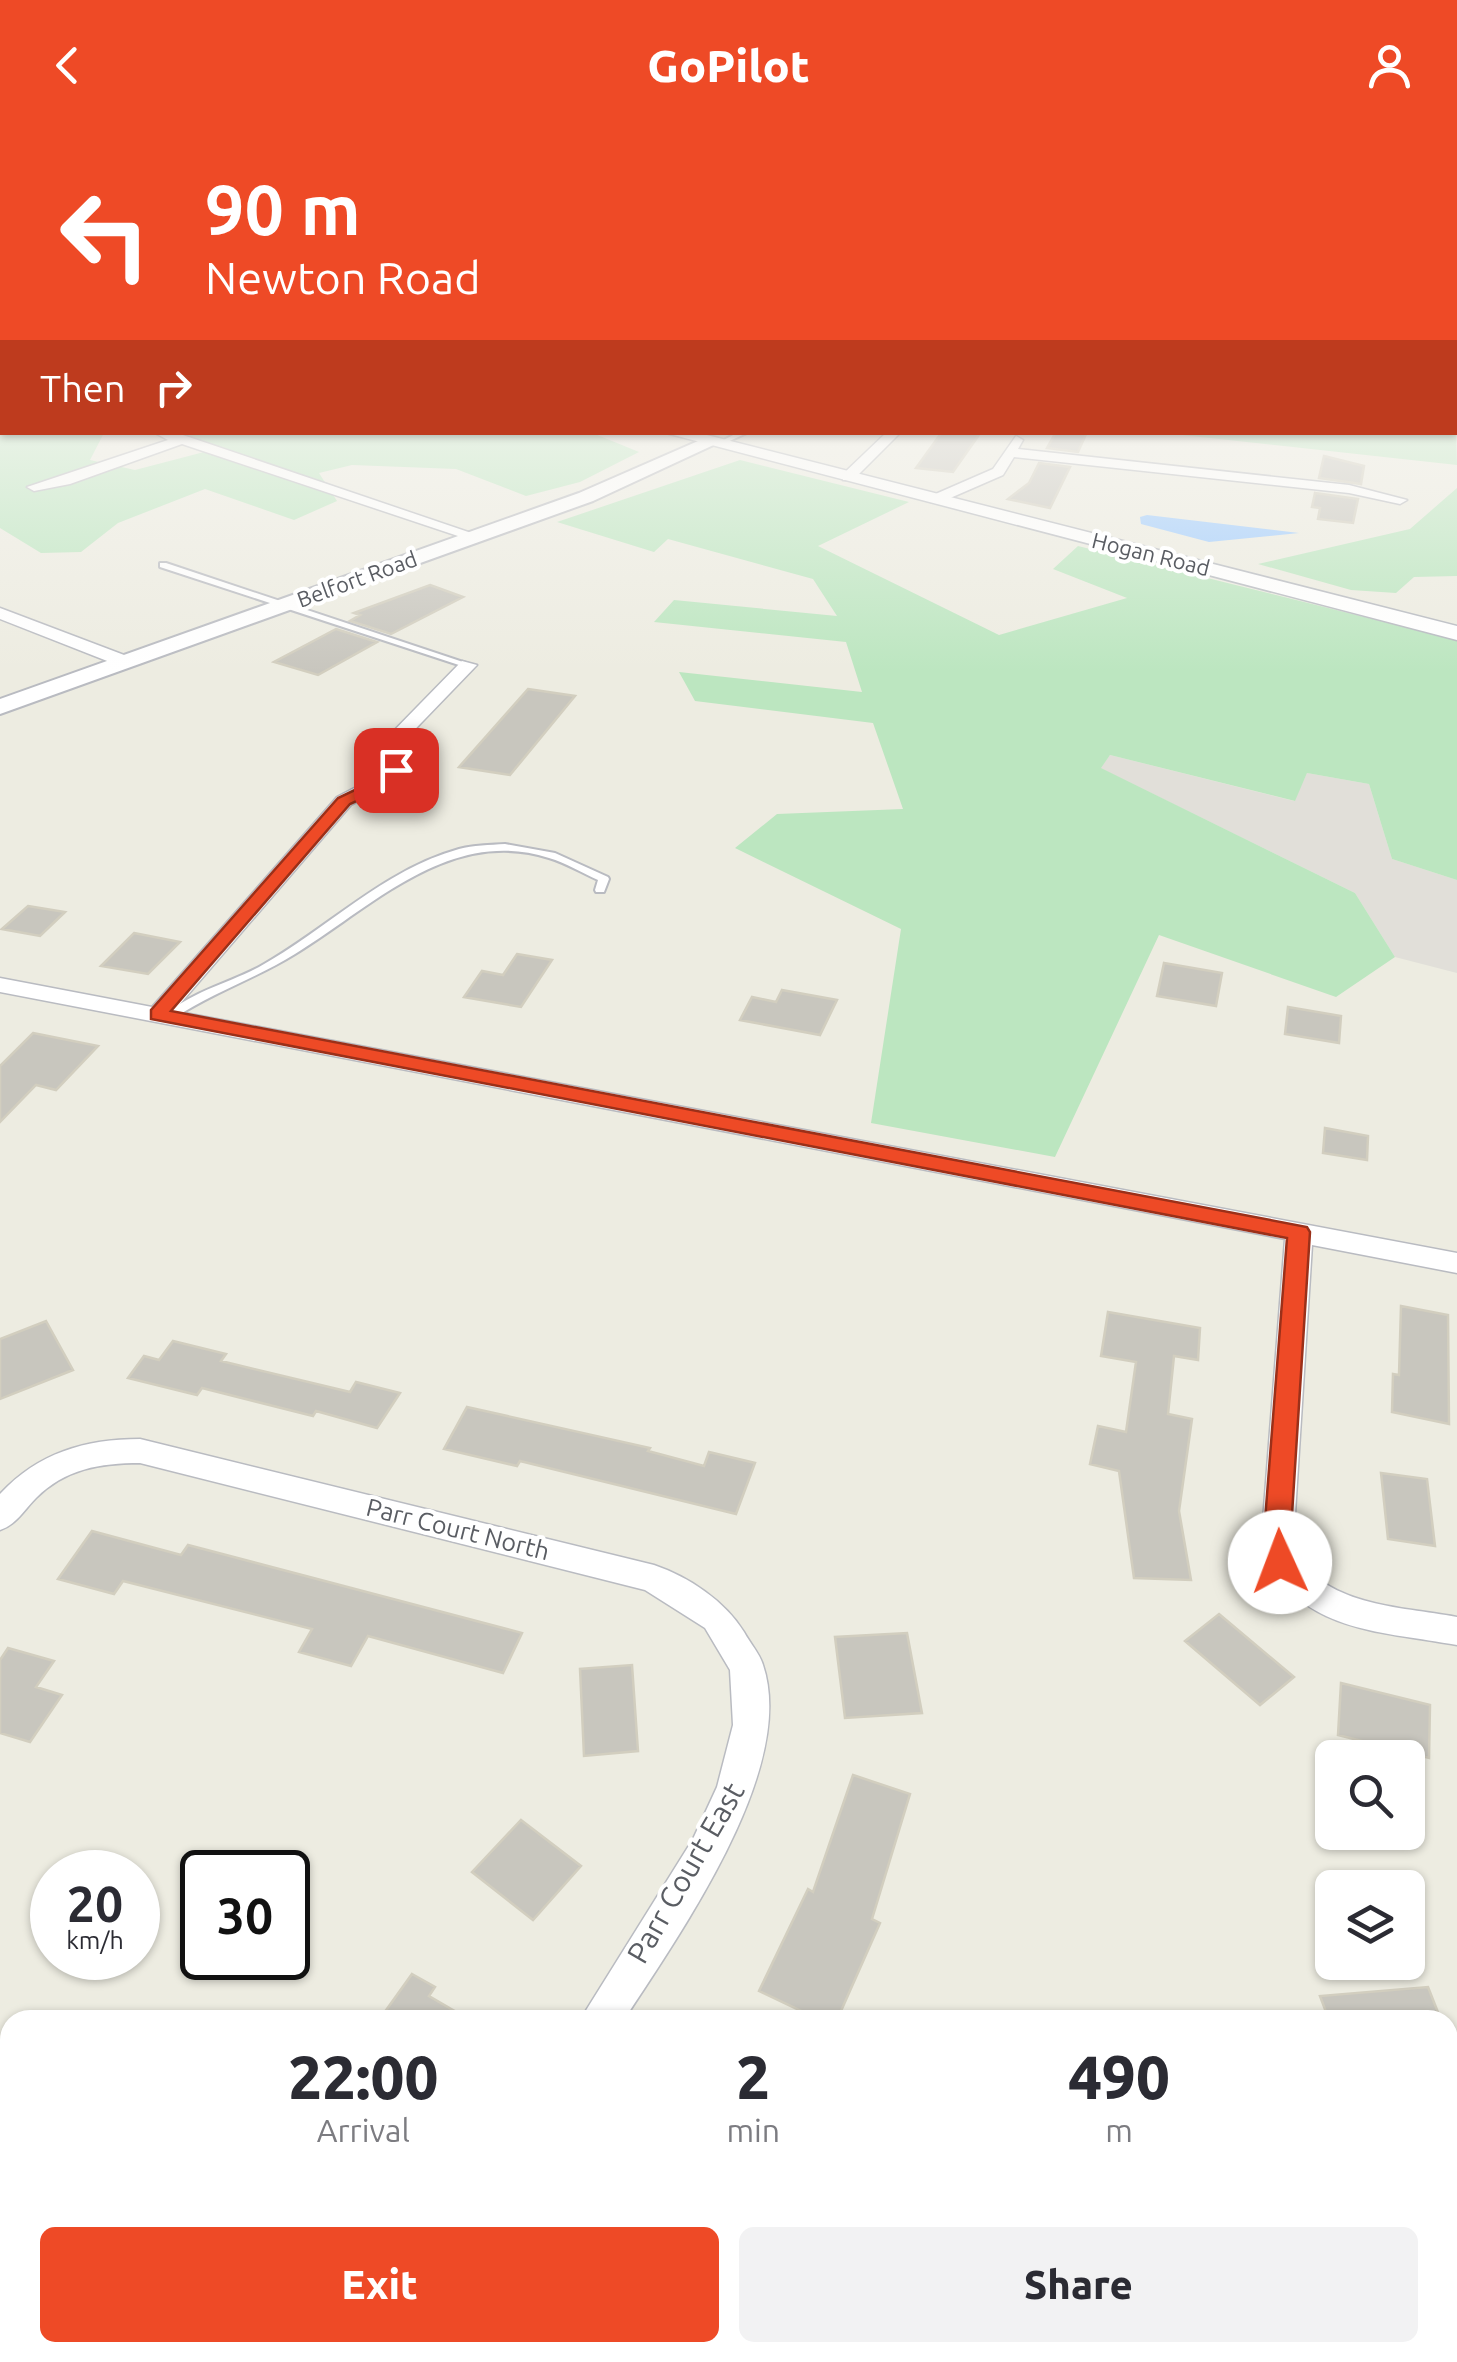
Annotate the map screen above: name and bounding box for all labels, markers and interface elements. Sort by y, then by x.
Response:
icon: back [40,38,95,93]
icon: person [1362,38,1417,93]
text: GoPilot [647,40,810,91]
icon: left [40,170,170,300]
text: 90 m [205,170,361,248]
text: Newton Road [205,252,481,303]
icon: right [146,360,201,415]
text: Then [40,367,126,409]
street label: Hogan Road [1090,527,1213,580]
street label: Belfort Road [293,545,420,612]
pin [354,728,439,813]
icon: arrive [369,743,424,798]
street label: Parr Court North [364,1493,552,1565]
position arrow [1228,1510,1332,1614]
map controls [1315,1740,1425,1980]
button: search [1315,1740,1425,1850]
street label: Parr Court East [620,1776,751,1969]
speed limit sign: 30 [180,1850,310,1980]
button: layers [1315,1870,1425,1980]
text: 20 [67,1875,123,1931]
text: km/h [66,1926,124,1954]
text: 22:00 [288,2043,438,2110]
text: 2 [736,2043,770,2110]
text: 490 [1068,2043,1170,2110]
text: Arrival [317,2112,410,2148]
text: min [726,2112,780,2148]
text: m [1105,2112,1133,2148]
button: Exit [40,2227,719,2342]
button: Share [739,2227,1418,2342]

